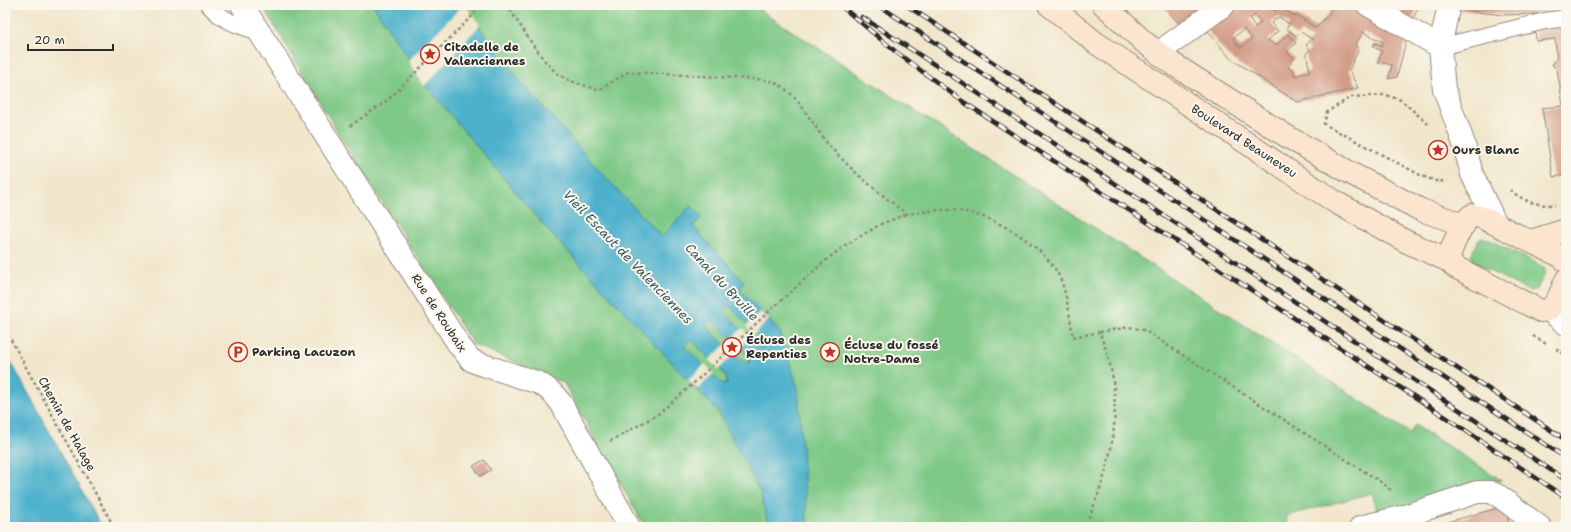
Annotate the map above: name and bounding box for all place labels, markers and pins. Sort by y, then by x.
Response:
place label: Citadelle de Valenciennes [444,39,525,69]
place icon: Citadelle de Valenciennes [419,43,441,65]
place icon: Ours Blanc [1427,139,1449,161]
place label: Ours Blanc [1452,142,1519,158]
place label: Écluse des Repenties [746,332,811,362]
place icon: Écluse des Repenties [721,336,743,358]
place label: Écluse du fossé Notre-Dame [844,337,939,367]
parking icon: Parking Lacuzon [227,341,249,363]
place icon: Écluse du fossé Notre-Dame [819,341,841,363]
place label: Parking Lacuzon [252,344,355,360]

